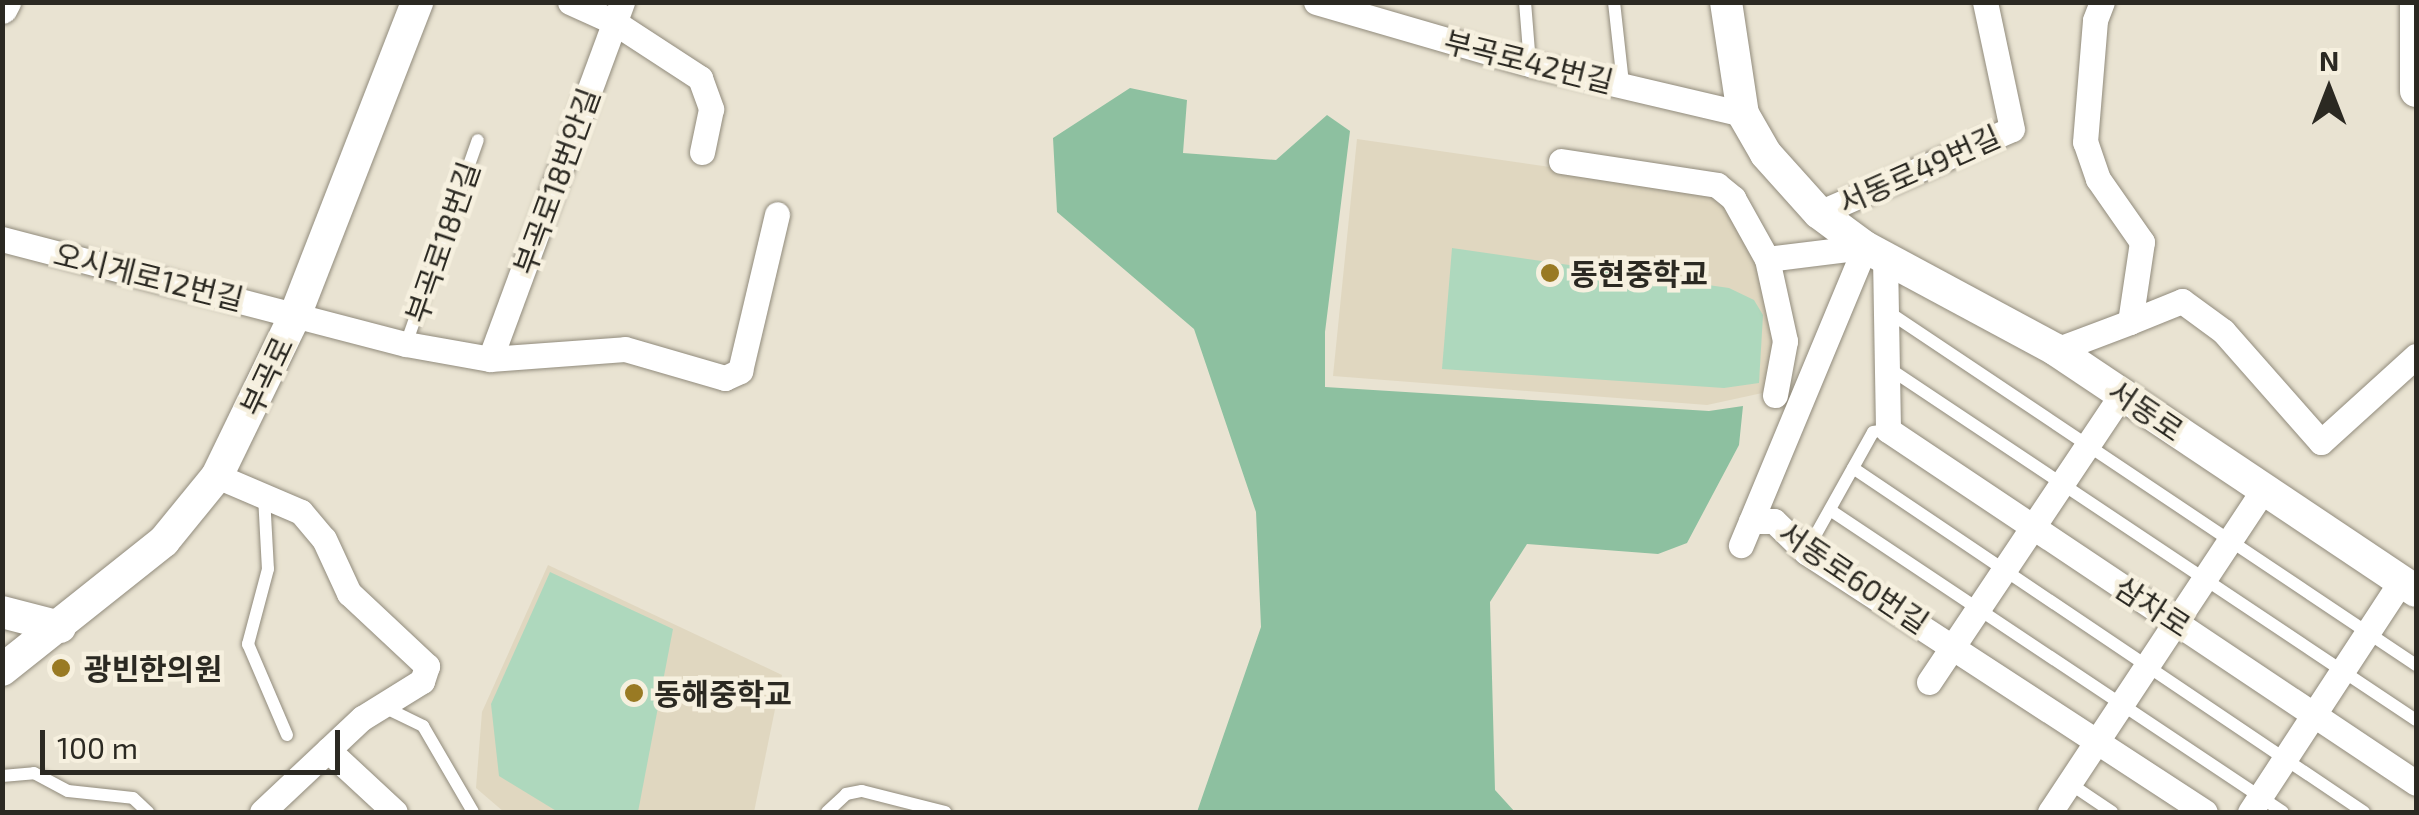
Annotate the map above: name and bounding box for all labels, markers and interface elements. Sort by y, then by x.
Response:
street label: 부곡로42번길 [1441,23,1617,99]
north arrow [2279,40,2379,140]
text: N [2319,43,2339,77]
street label: 부곡로18번안길 [506,83,606,279]
street label: 서동로49번길 [1832,117,2006,221]
street label: 부곡로18번길 [398,157,486,327]
street label: 오시게로12번길 [50,235,248,317]
place label: 동현중학교 [1570,255,1708,291]
marker: 동현중학교 [1539,262,1561,284]
street label: 부곡로 [232,331,300,421]
street label: 서동로 [2102,372,2190,448]
street label: 서동로60번길 [1772,514,1936,640]
street label: 삼차로 [2108,568,2198,644]
place label: 광빈한의원 [84,650,222,686]
marker: 광빈한의원 [48,655,74,681]
place label: 동해중학교 [654,675,792,711]
marker: 동해중학교 [623,682,645,704]
scale bar [45,710,345,772]
text: 100 m [57,729,138,765]

